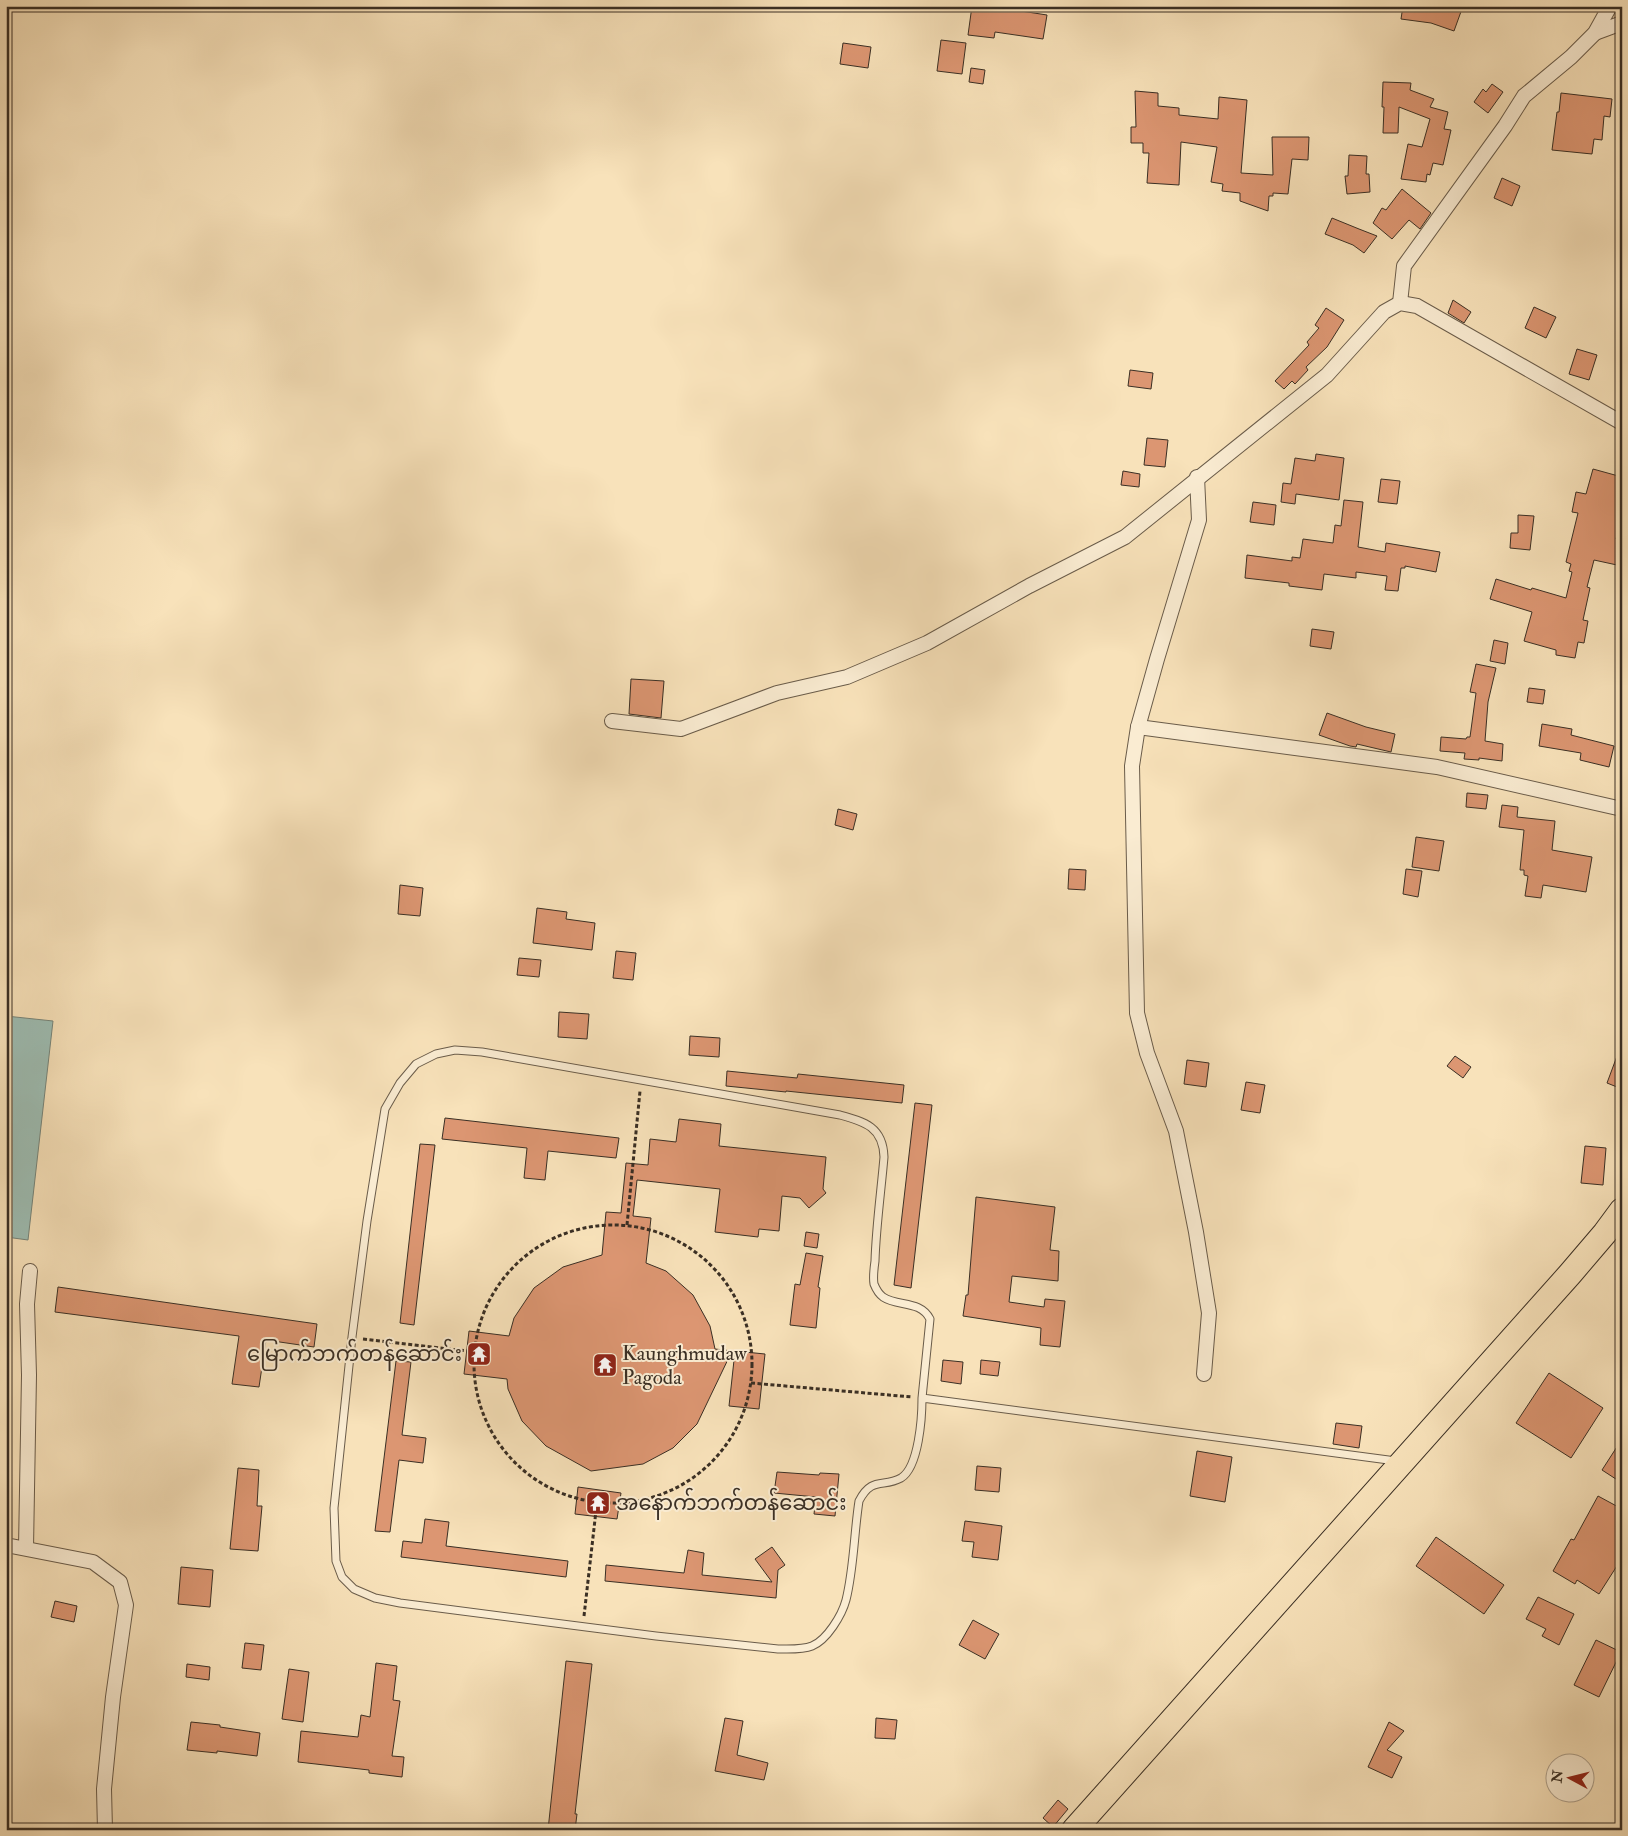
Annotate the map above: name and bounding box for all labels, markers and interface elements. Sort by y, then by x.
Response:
place label: မြောက်ဘက်တန်ဆောင်း [247,1338,462,1371]
place label: Kaunghmudaw Pagoda [622,1340,748,1391]
temple icon: မြောက်ဘက်တန်ဆောင်း [466,1341,492,1367]
temple icon: Kaunghmudaw Pagoda [592,1352,618,1378]
place label: အနောက်ဘက်တန်ဆောင်း [616,1487,846,1520]
temple icon: အနောက်ဘက်တန်ဆောင်း [585,1490,611,1516]
north arrow [1546,1754,1596,1804]
text: N [1548,1769,1567,1785]

